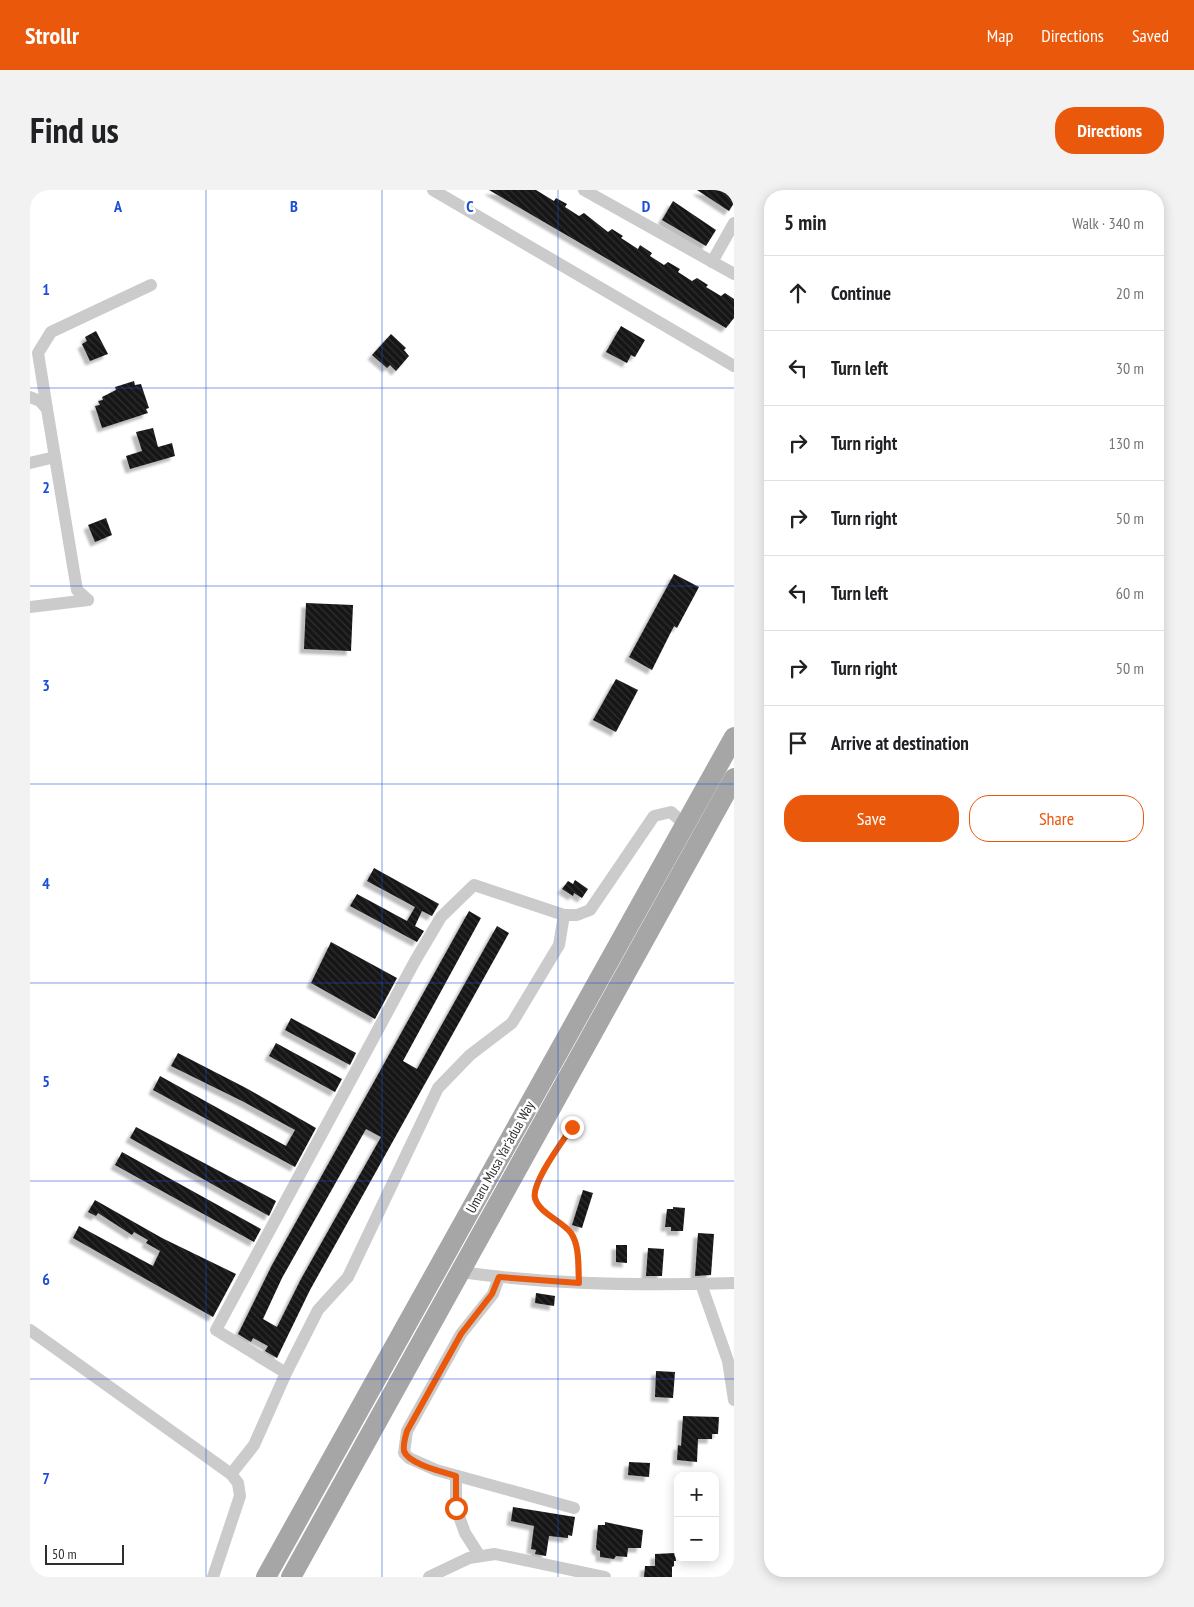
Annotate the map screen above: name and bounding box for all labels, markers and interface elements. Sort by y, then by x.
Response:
text: Strollr [25,20,79,51]
text: Map [987,24,1013,47]
text: Directions [1041,24,1104,47]
text: Saved [1132,24,1169,47]
text: Find us [30,107,119,153]
button: Directions [1055,107,1164,154]
text: A [113,196,123,216]
text: B [290,196,298,216]
text: C [466,196,474,216]
text: D [642,196,651,216]
text: 5 min [784,209,826,236]
text: Walk · 340 m [1072,213,1144,233]
text: 1 [42,279,50,299]
icon: ahead [784,279,812,307]
text: Continue [831,281,891,305]
text: 20 m [1116,283,1144,303]
icon: left [784,354,812,382]
text: Turn left [831,356,888,380]
text: 30 m [1116,358,1144,378]
icon: right [784,429,812,457]
text: Turn right [831,431,897,455]
text: 130 m [1109,433,1144,453]
text: 2 [42,477,50,497]
icon: right [784,504,812,532]
text: Turn right [831,506,897,530]
text: 50 m [1116,508,1144,528]
icon: left [784,579,812,607]
text: Turn left [831,581,888,605]
text: 60 m [1116,583,1144,603]
icon: right [784,654,812,682]
text: Turn right [831,656,897,680]
text: 50 m [1116,658,1144,678]
text: 3 [42,675,50,695]
icon: arrive [784,729,812,757]
text: Arrive at destination [831,731,969,755]
button: Save [784,795,959,842]
button: Share [969,795,1144,842]
text: 4 [42,873,50,893]
text: 5 [42,1071,50,1091]
street label: Umaru Musa Yar'adua Way [462,1097,539,1216]
route end [561,1116,584,1139]
text: 6 [42,1269,50,1289]
text: 7 [42,1468,50,1488]
map controls [674,1472,719,1562]
button: + [674,1472,719,1517]
route start [445,1497,468,1520]
button: − [674,1517,719,1562]
scale bar [45,1542,124,1565]
text: 50 m [52,1545,77,1563]

